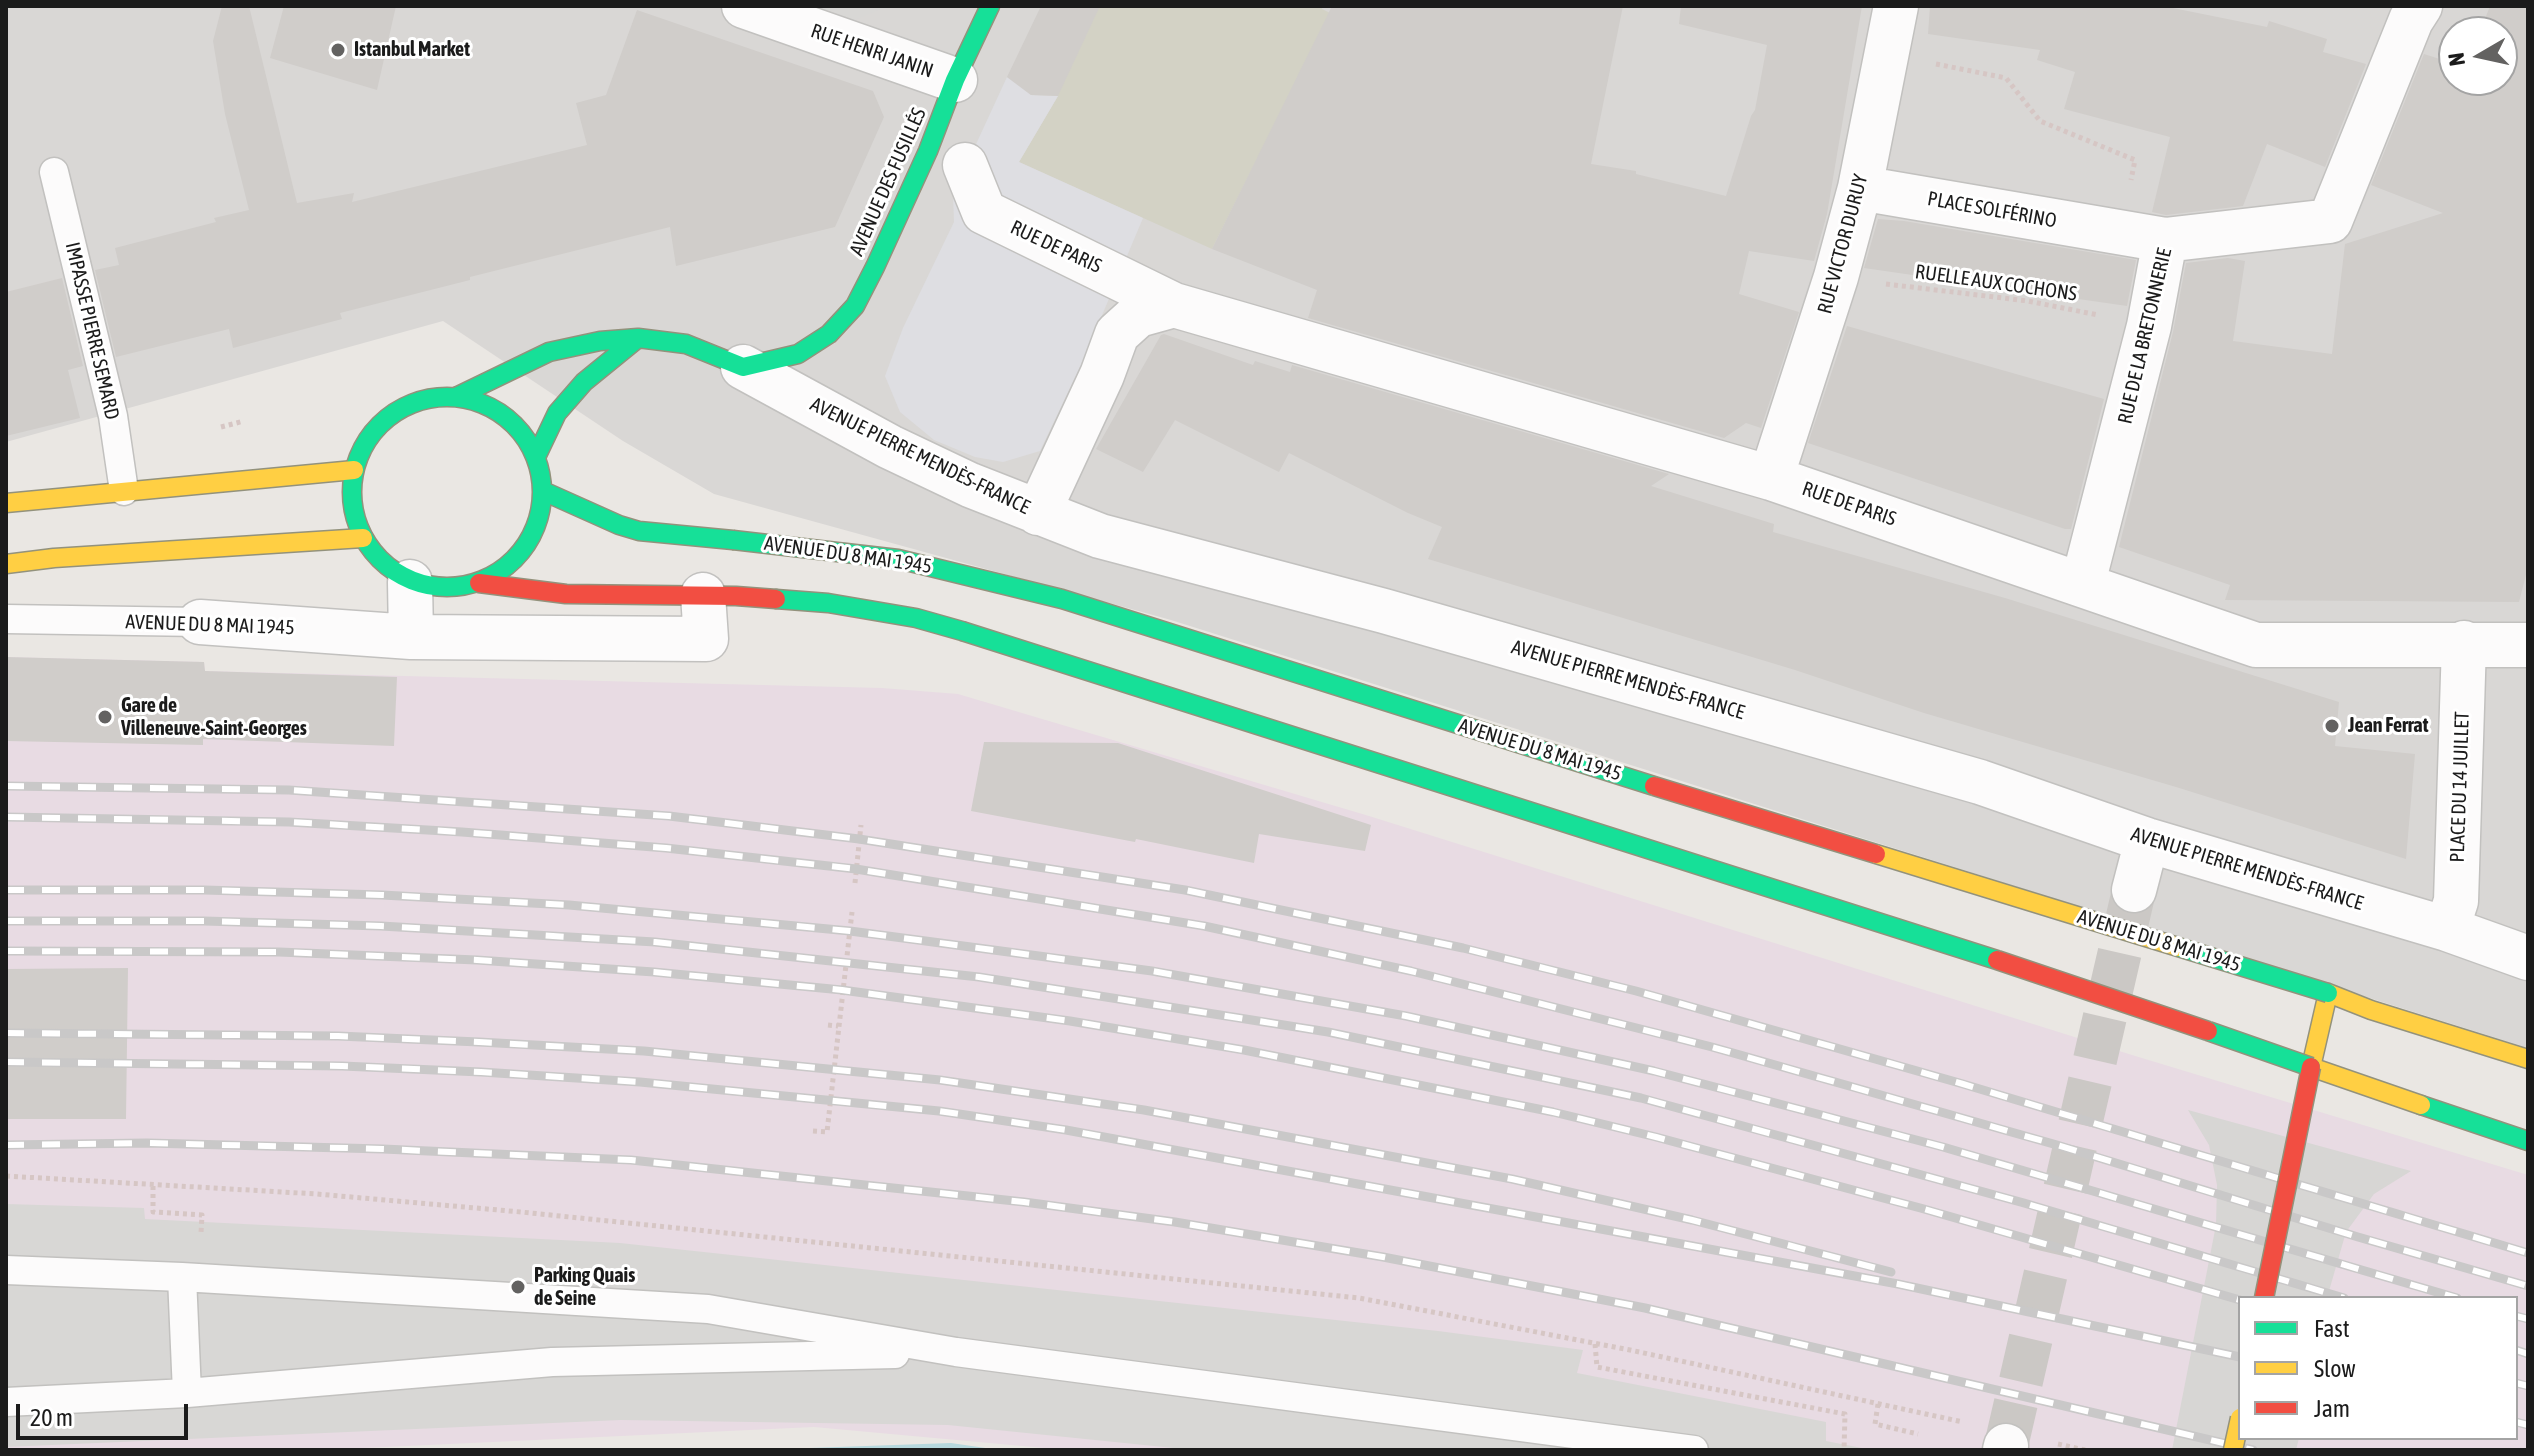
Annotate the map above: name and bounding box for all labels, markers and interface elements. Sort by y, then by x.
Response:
north arrow [2438,16,2518,96]
street label: RUE HENRI JANIN [808,19,936,83]
place label: Istanbul Market [354,38,470,62]
marker: Istanbul Market [329,41,347,59]
text: N [2442,51,2470,68]
street label: AVENUE DES FUSILLÉS [845,104,931,260]
street label: RUE VICTOR DURUY [1813,172,1873,316]
street label: PLACE SOLFÉRINO [1926,187,2058,233]
street label: RUE DE PARIS [1007,215,1105,279]
street label: IMPASSE PIERRE SEMARD [60,240,124,422]
street label: RUE DE LA BRETONNERIE [2113,246,2177,426]
street label: RUELLE AUX COCHONS [1914,260,2078,306]
street label: AVENUE PIERRE MENDÈS-FRANCE [806,392,1034,520]
street label: RUE DE PARIS [1799,477,1899,531]
street label: AVENUE DU 8 MAI 1945 [763,531,933,579]
street label: AVENUE DU 8 MAI 1945 [125,610,295,640]
street label: AVENUE PIERRE MENDÈS-FRANCE [1509,635,1747,725]
place label: Gare de Villeneuve-Saint-Georges [121,694,307,741]
marker: Gare de Villeneuve-Saint-Georges [96,708,114,726]
street label: PLACE DU 14 JUILLET [2445,711,2475,863]
street label: AVENUE DU 8 MAI 1945 [1456,714,1624,786]
place label: Jean Ferrat [2348,714,2428,738]
marker: Jean Ferrat [2323,717,2341,735]
street label: AVENUE PIERRE MENDÈS-FRANCE [2128,822,2366,916]
street label: AVENUE DU 8 MAI 1945 [2075,905,2243,977]
place label: Parking Quais de Seine [534,1264,635,1311]
marker: Parking Quais de Seine [509,1278,527,1296]
legend [2238,1296,2518,1440]
text: Fast [2314,1315,2350,1342]
text: Slow [2314,1355,2356,1382]
scale bar [20,1388,192,1438]
text: Jam [2314,1395,2350,1422]
text: 20 m [30,1404,73,1431]

